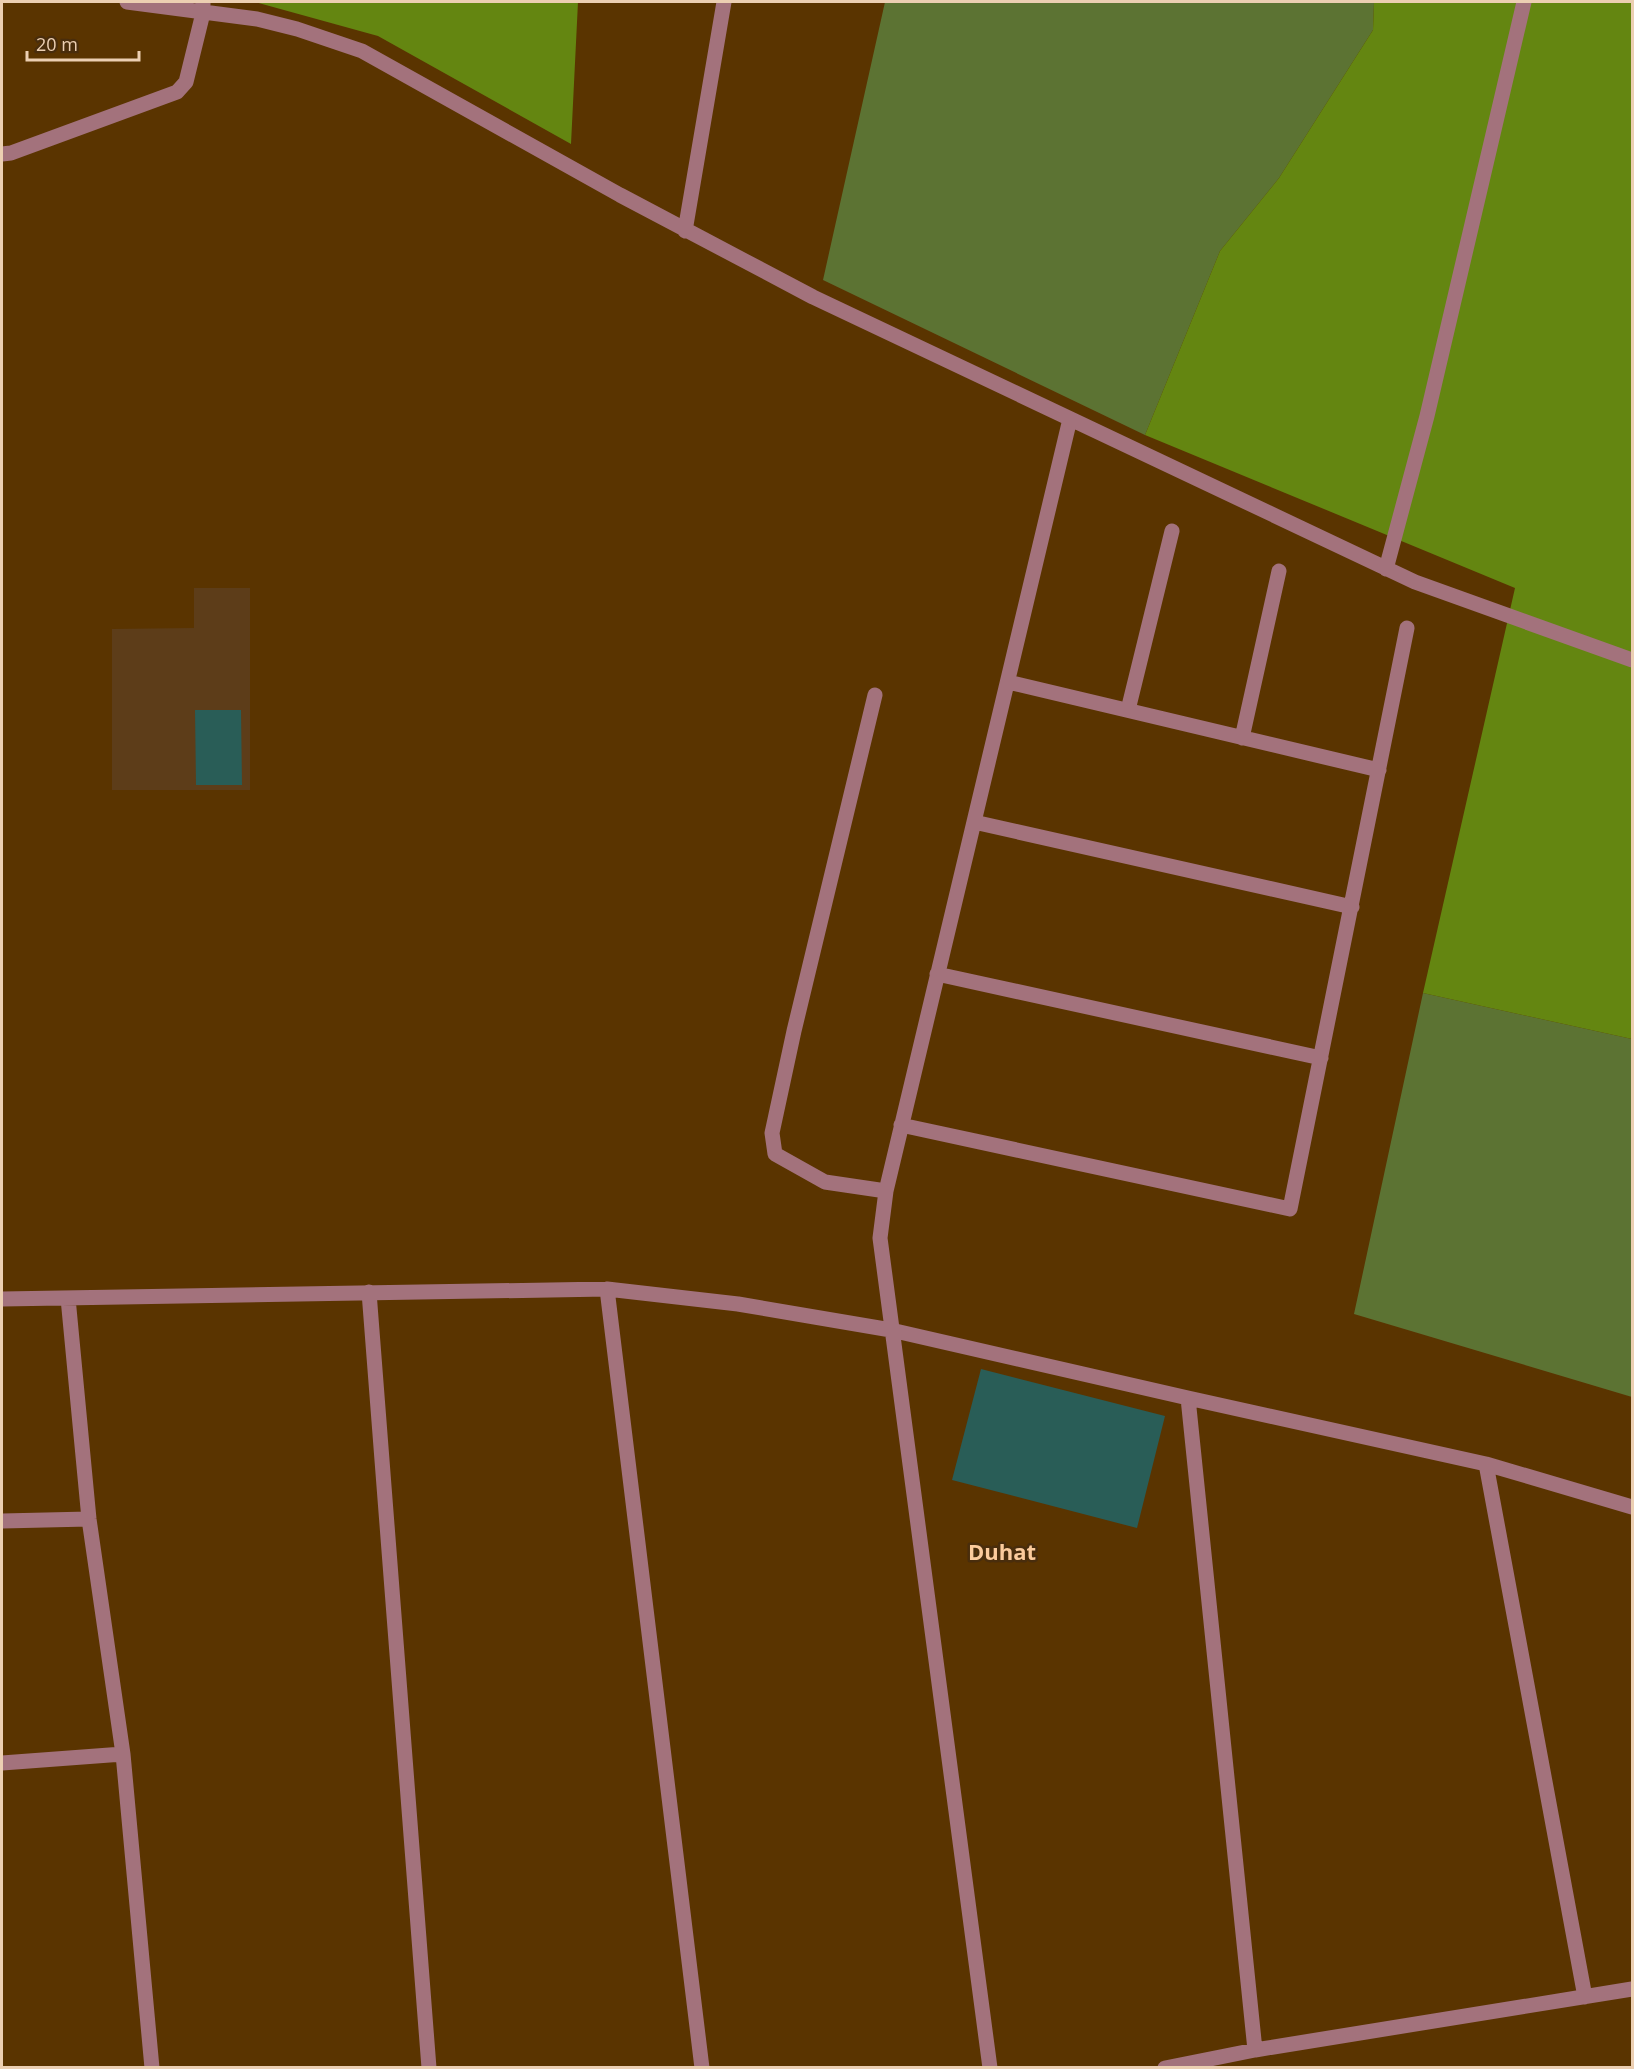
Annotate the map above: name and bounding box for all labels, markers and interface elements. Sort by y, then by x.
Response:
scale bar [27,24,140,62]
text: 20 m [36,32,78,56]
district label: Duhat [968,1536,1036,1566]

